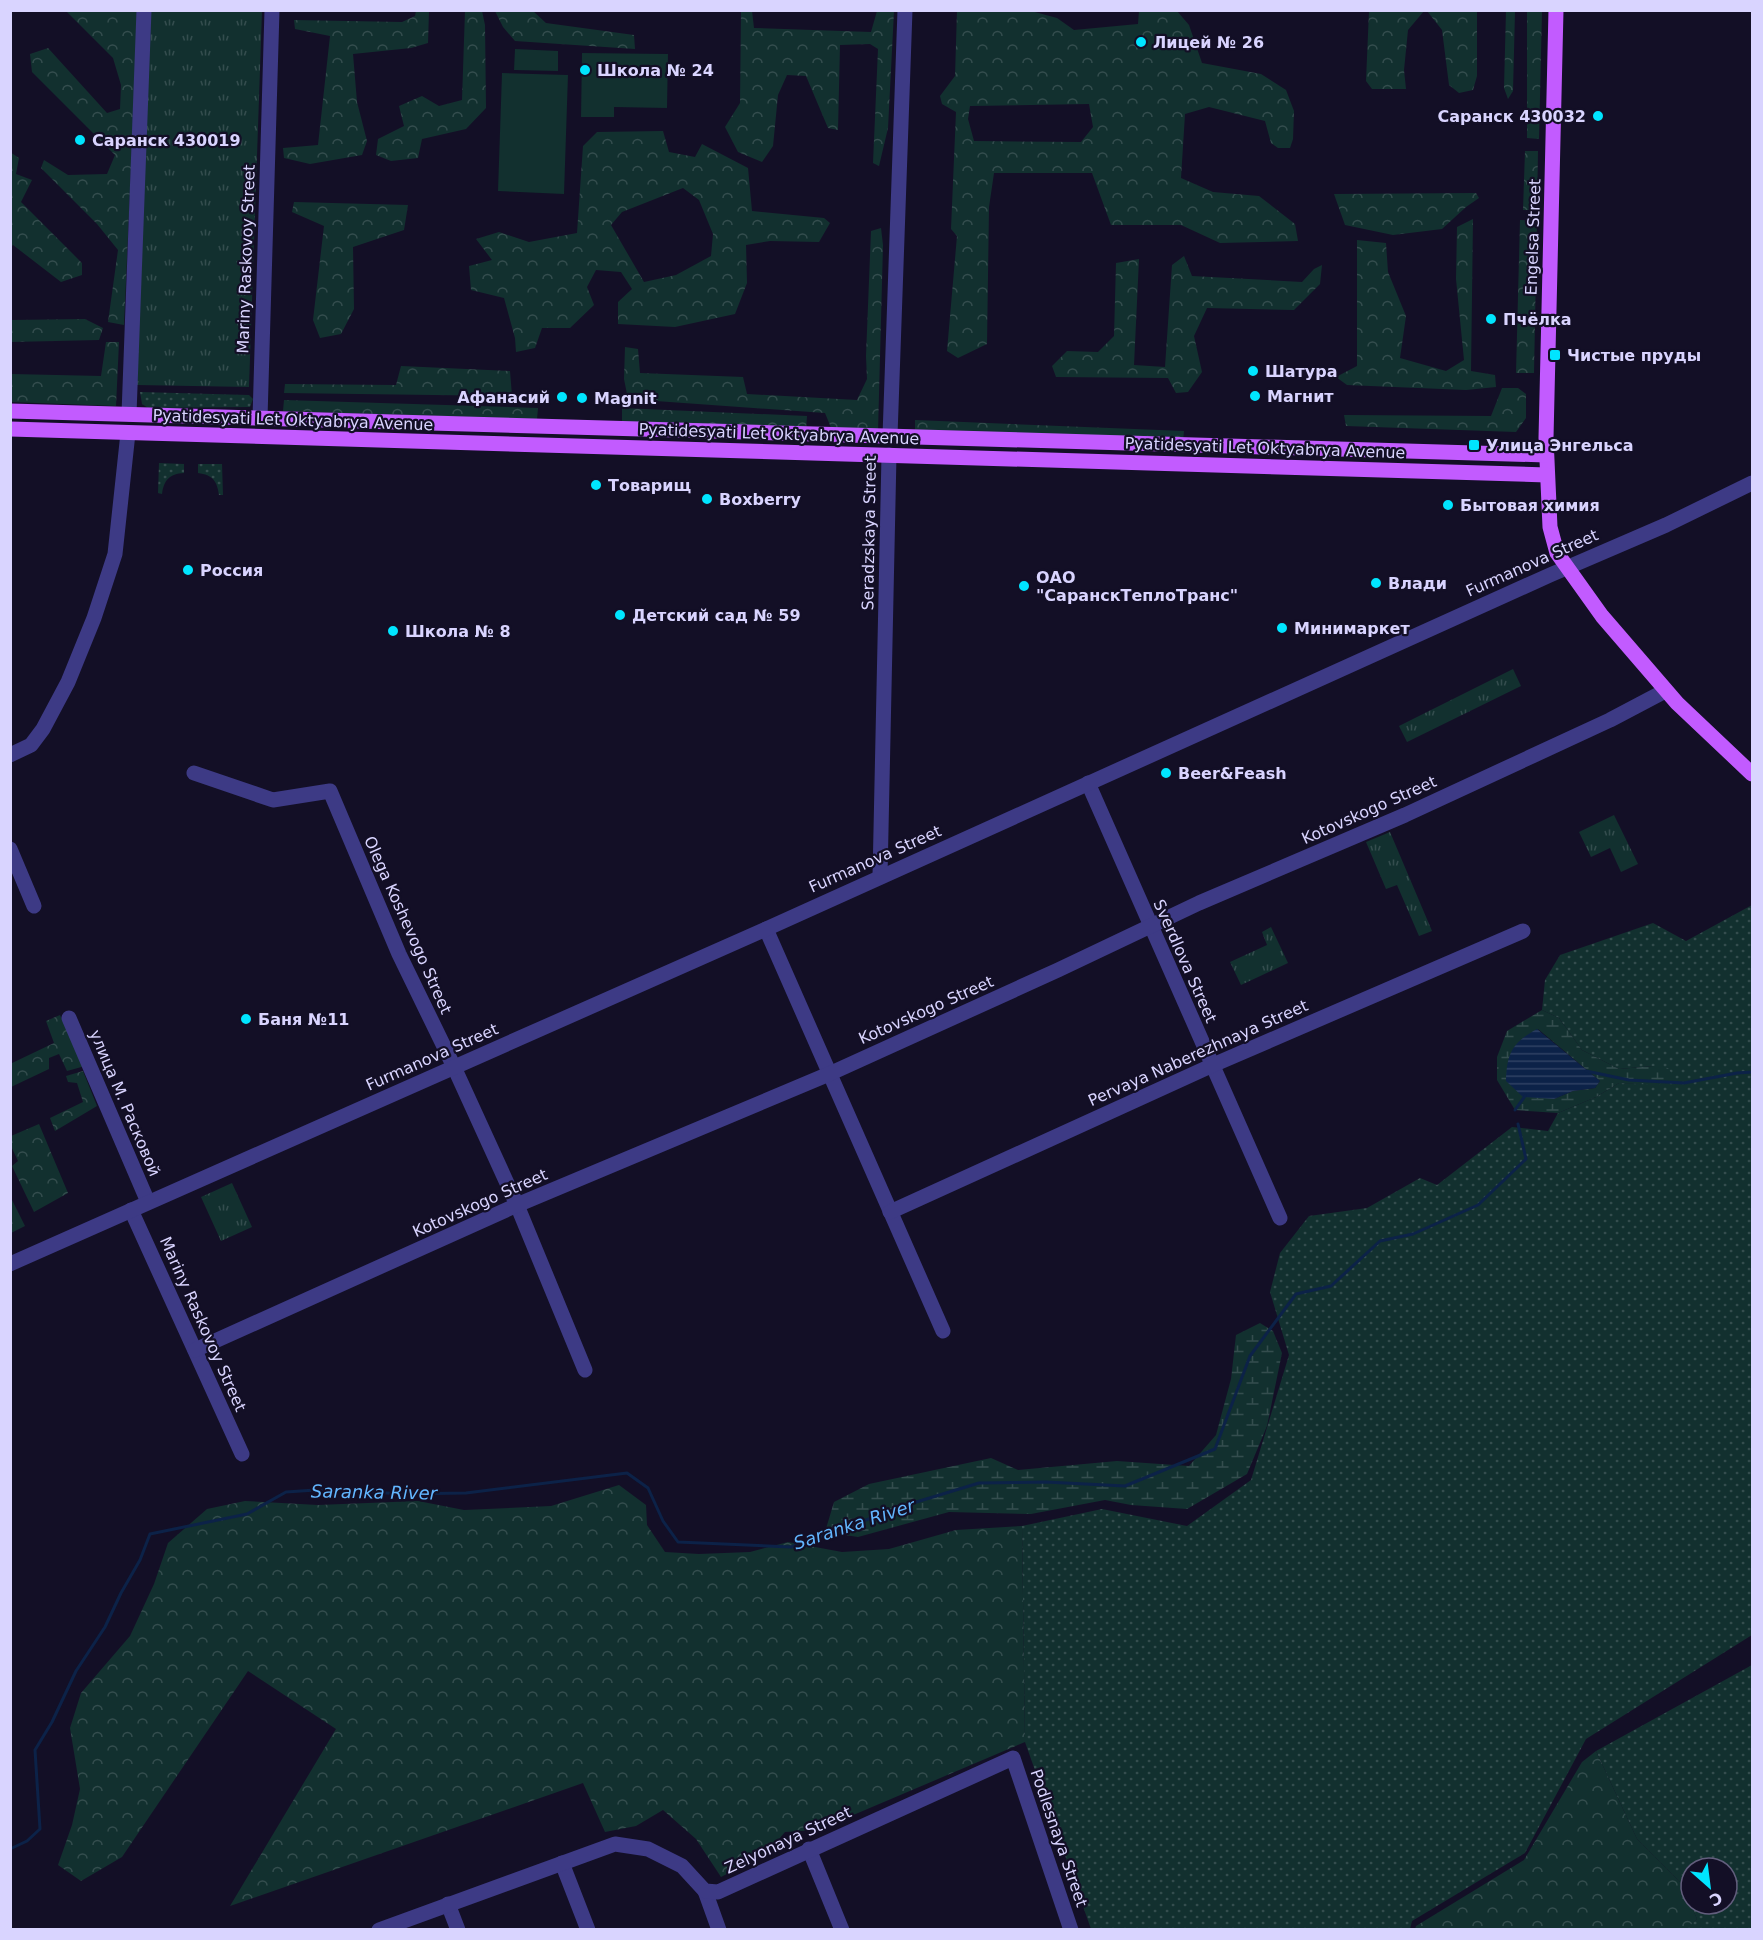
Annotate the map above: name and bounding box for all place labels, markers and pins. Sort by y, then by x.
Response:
place label: Лицей № 26 [1153,33,1264,52]
marker: Лицей № 26 [1134,35,1148,49]
place label: Школа № 24 [597,61,714,80]
marker: Школа № 24 [578,63,592,77]
place label: Саранск 430032 [1437,107,1586,126]
marker: Саранск 430032 [1591,109,1605,123]
place label: Саранск 430019 [92,131,241,150]
marker: Саранск 430019 [73,133,87,147]
place label: Пчёлка [1503,310,1572,329]
marker: Пчёлка [1484,312,1498,326]
place label: Чистые пруды [1567,346,1701,365]
marker: Чистые пруды [1548,348,1562,362]
place label: Шатура [1265,362,1338,381]
marker: Шатура [1246,364,1260,378]
place label: Магнит [1267,387,1334,406]
place label: Афанасий [457,388,550,407]
place label: Magnit [594,389,657,408]
marker: Магнит [1248,389,1262,403]
marker: Афанасий [555,390,569,404]
marker: Magnit [575,391,589,405]
place label: Улица Энгельса [1486,436,1634,455]
marker: Улица Энгельса [1467,438,1481,452]
place label: Товарищ [608,476,691,495]
marker: Товарищ [589,478,603,492]
place label: Boxberry [719,490,802,509]
marker: Boxberry [700,492,714,506]
place label: Бытовая химия [1460,496,1600,515]
marker: Бытовая химия [1441,498,1455,512]
place label: Россия [200,561,263,580]
marker: Россия [181,563,195,577]
place label: ОАО "СаранскТеплоТранс" [1036,568,1238,605]
place label: Влади [1388,574,1447,593]
marker: Влади [1369,576,1383,590]
marker: ОАО "СаранскТеплоТранс" [1017,579,1031,593]
place label: Детский сад № 59 [632,606,801,625]
marker: Детский сад № 59 [613,608,627,622]
place label: Минимаркет [1294,619,1410,638]
marker: Минимаркет [1275,621,1289,635]
place label: Школа № 8 [405,622,511,641]
marker: Школа № 8 [386,624,400,638]
place label: Beer&Feash [1178,764,1287,783]
marker: Beer&Feash [1159,766,1173,780]
place label: Баня №11 [258,1010,349,1029]
marker: Баня №11 [239,1012,253,1026]

